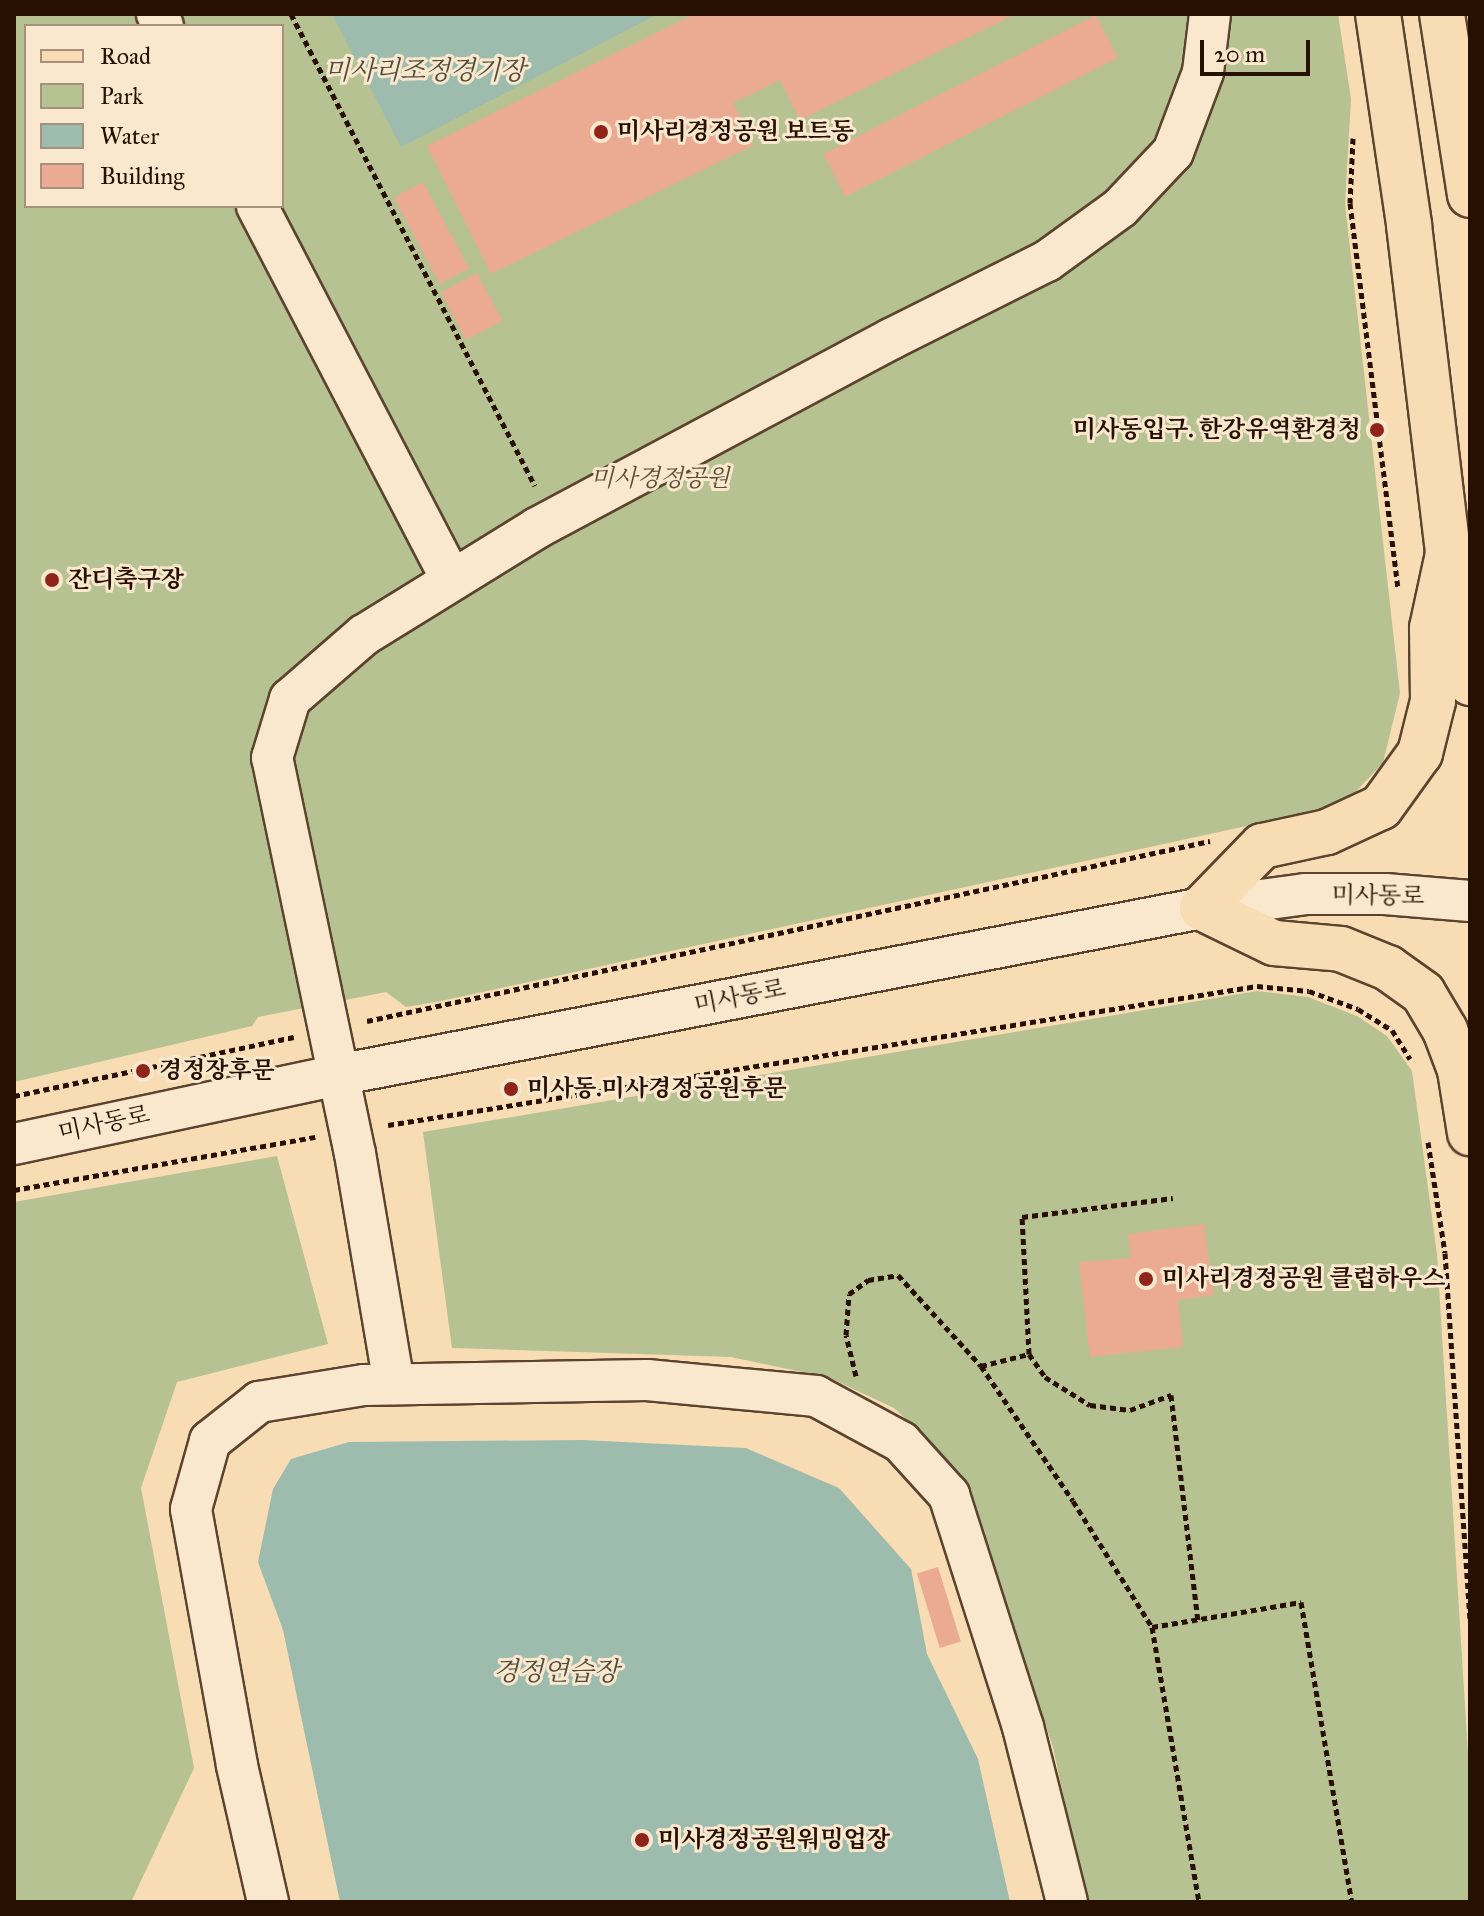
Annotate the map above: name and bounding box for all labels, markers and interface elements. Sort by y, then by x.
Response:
legend [24,24,284,208]
scale bar [1204,24,1314,74]
text: 20 m [1214,39,1265,69]
text: Road [100,41,151,71]
water label: 미사리조정경기장 [325,55,525,87]
text: Park [100,81,143,111]
place label: 미사리경정공원 보트동 [617,118,854,146]
text: Water [100,121,159,151]
marker: 미사리경정공원 보트동 [592,123,610,141]
text: Building [100,161,185,191]
place label: 미사동입구. 한강유역환경청 [1073,416,1361,444]
marker: 미사동입구. 한강유역환경청 [1368,421,1386,439]
park label: 미사경정공원 [590,465,730,493]
place label: 잔디축구장 [68,566,184,594]
marker: 잔디축구장 [43,571,61,589]
street label: 미사동로 [1331,881,1425,911]
street label: 미사동로 [692,974,788,1020]
place label: 경정장후문 [159,1057,275,1085]
marker: 경정장후문 [134,1062,152,1080]
place label: 미사동.미사경정공원후문 [527,1075,787,1103]
marker: 미사동.미사경정공원후문 [502,1080,520,1098]
street label: 미사동로 [56,1100,152,1148]
place label: 미사리경정공원 클럽하우스 [1162,1265,1445,1293]
marker: 미사리경정공원 클럽하우스 [1137,1270,1155,1288]
water label: 경정연습장 [493,1656,619,1688]
place label: 미사경정공원워밍업장 [658,1826,890,1854]
marker: 미사경정공원워밍업장 [633,1831,651,1849]

